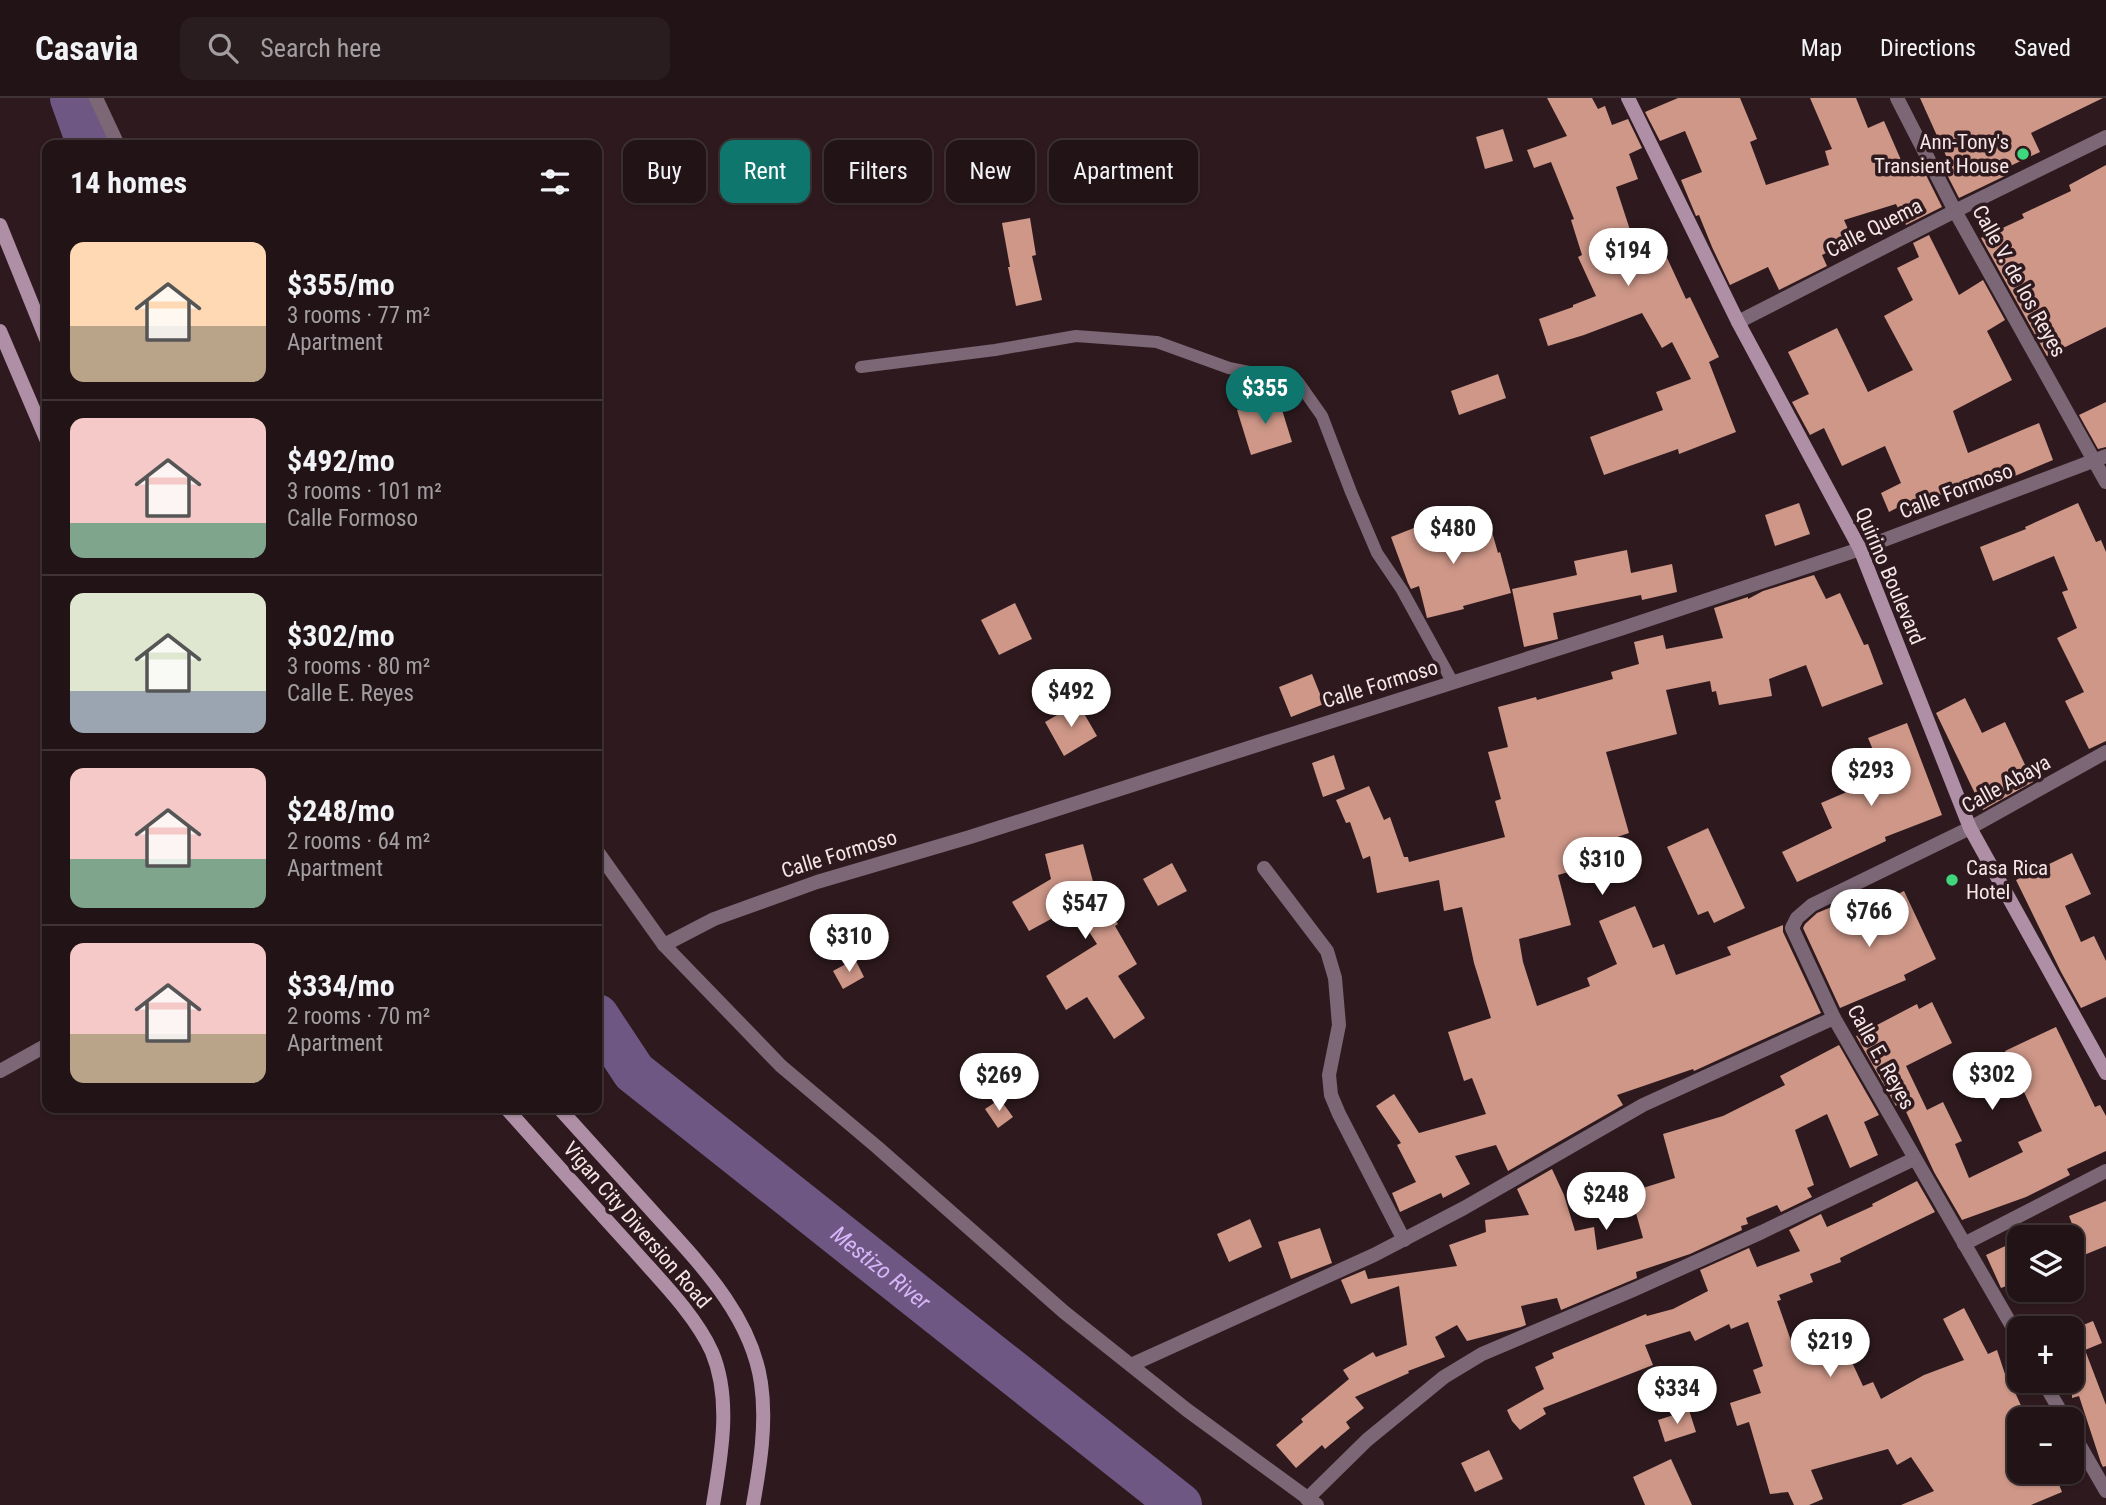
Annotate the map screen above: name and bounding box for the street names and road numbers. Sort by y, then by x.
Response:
street label: Calle Quema [1822,194,1926,262]
street label: Calle V. de los Reyes [1967,201,2071,361]
street label: Calle Formoso [1896,458,2016,524]
street label: Quirino Boulevard [1850,504,1930,648]
street label: Calle Formoso [1319,655,1441,713]
street label: Calle Abaya [1958,750,2054,818]
street label: Calle Formoso [778,825,900,883]
street label: Calle E. Reyes [1842,1000,1920,1114]
street label: Vigan City Diversion Road [558,1137,716,1313]

